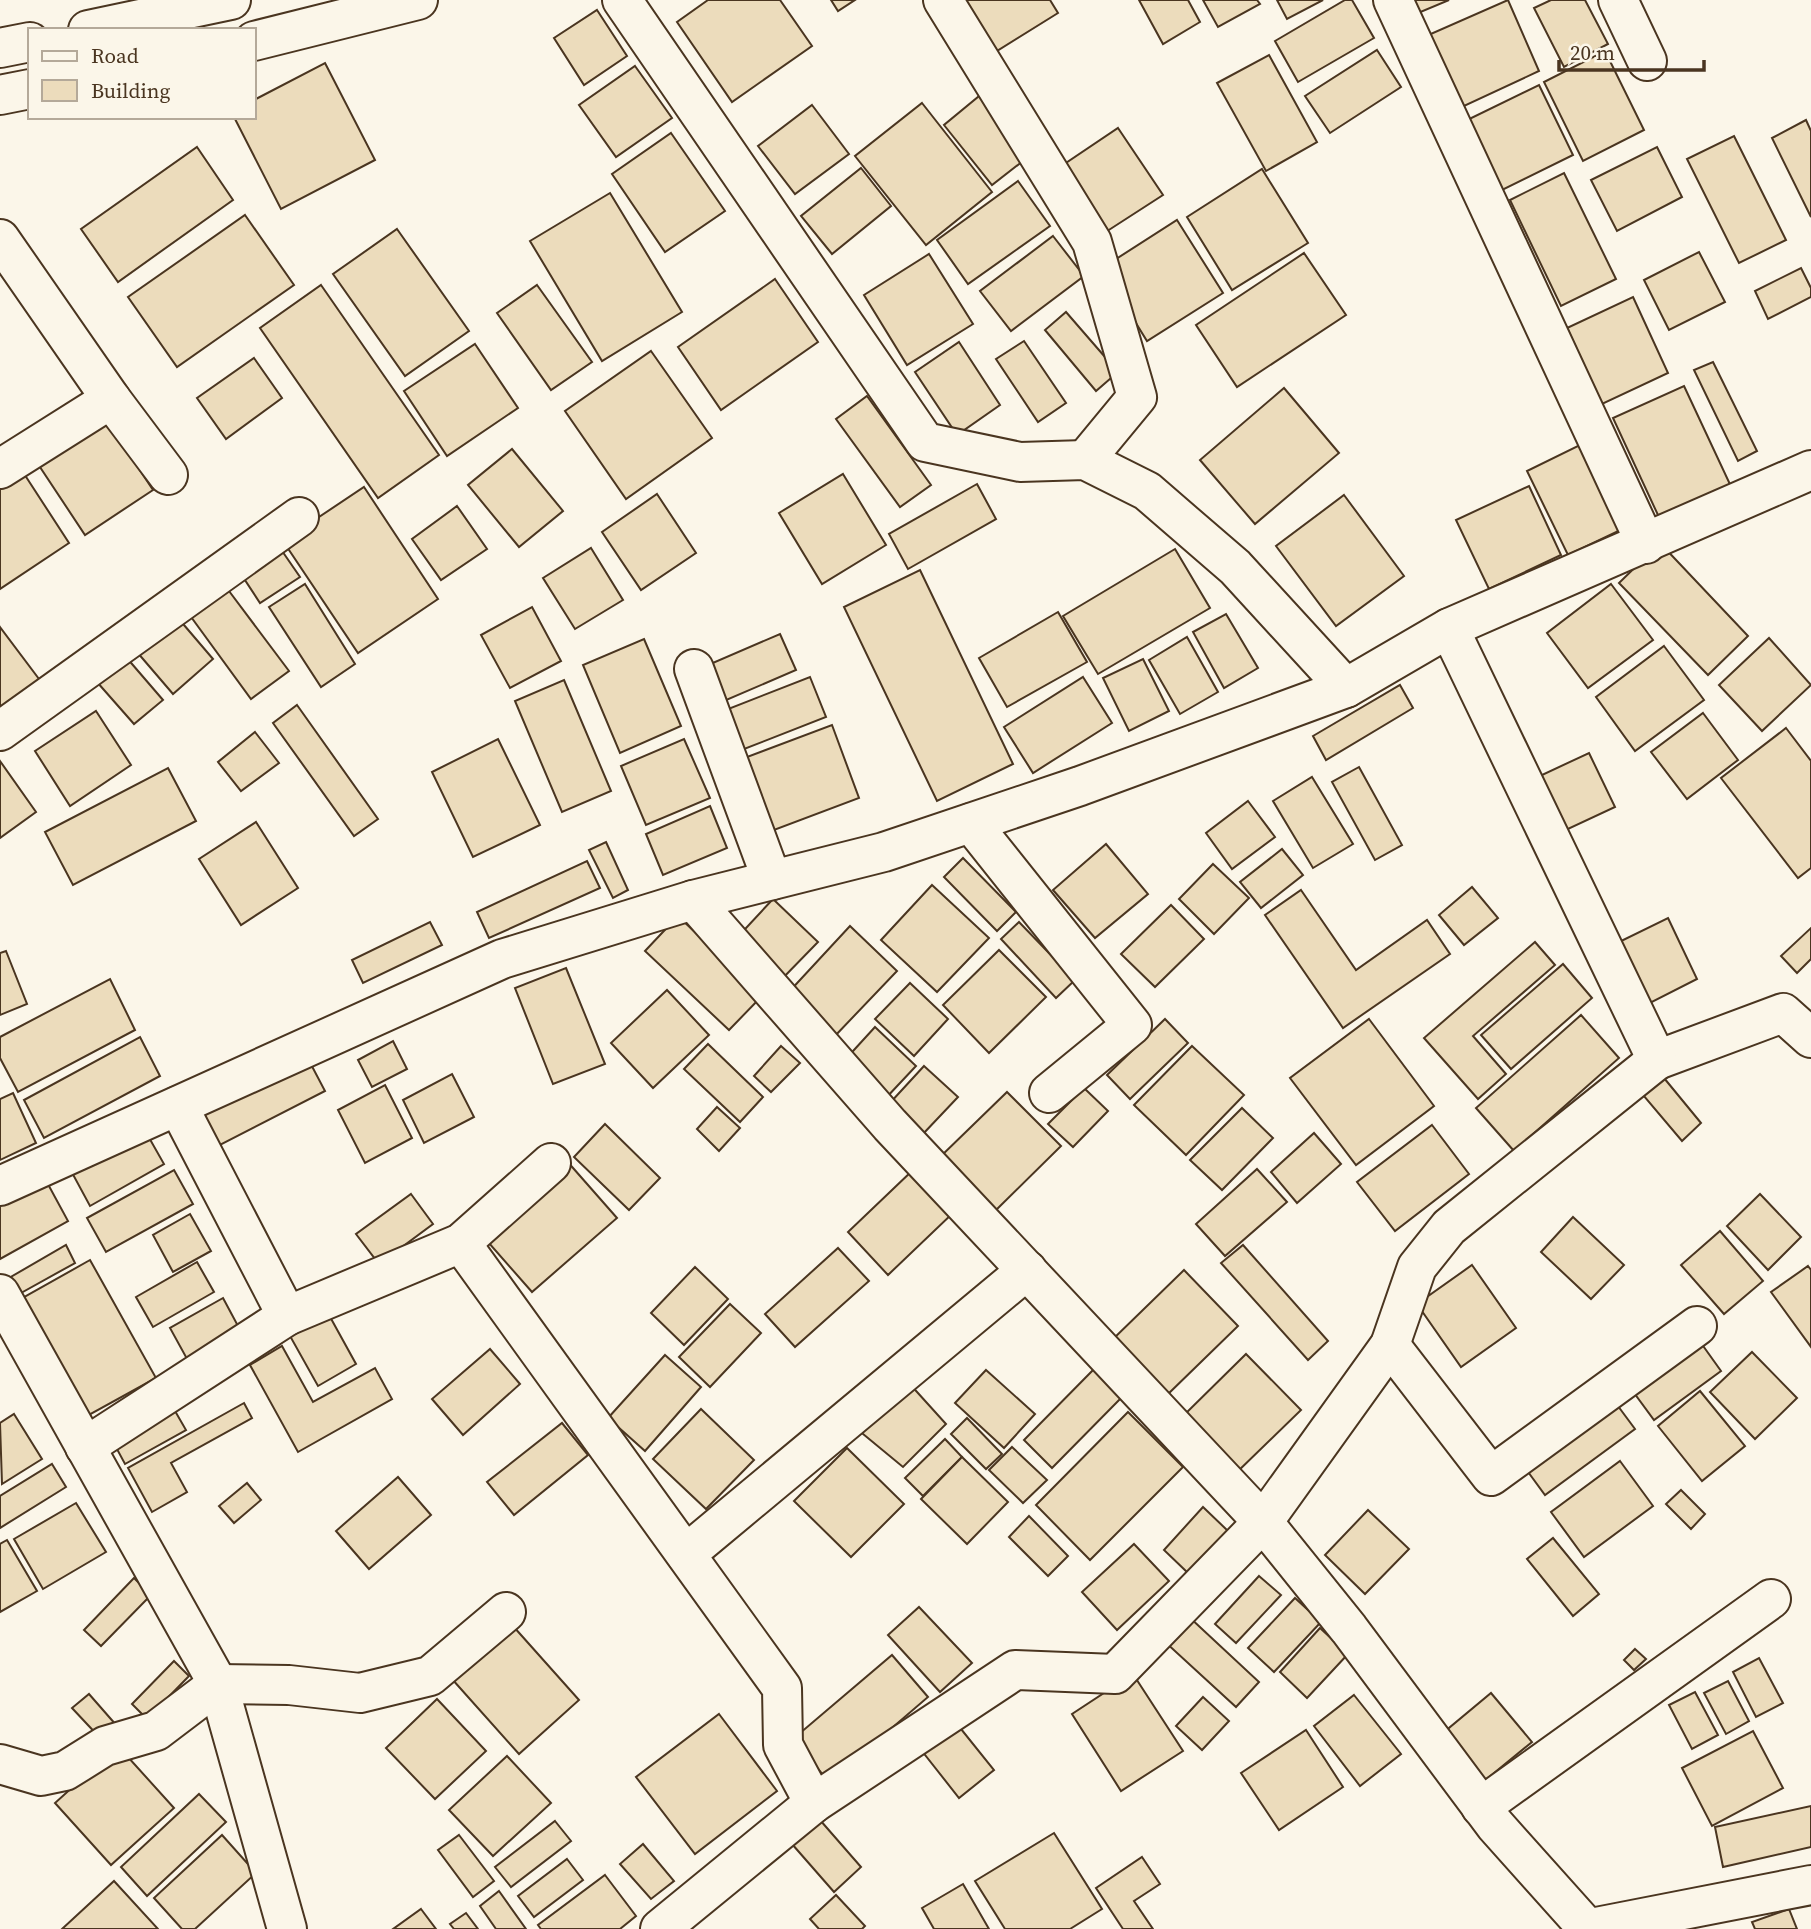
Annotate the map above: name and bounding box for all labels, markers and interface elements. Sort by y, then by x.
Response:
legend [28,28,256,119]
scale bar [1559,28,1704,72]
text: 20 m [1570,38,1615,67]
text: Road [91,41,139,70]
text: Building [91,76,170,105]

